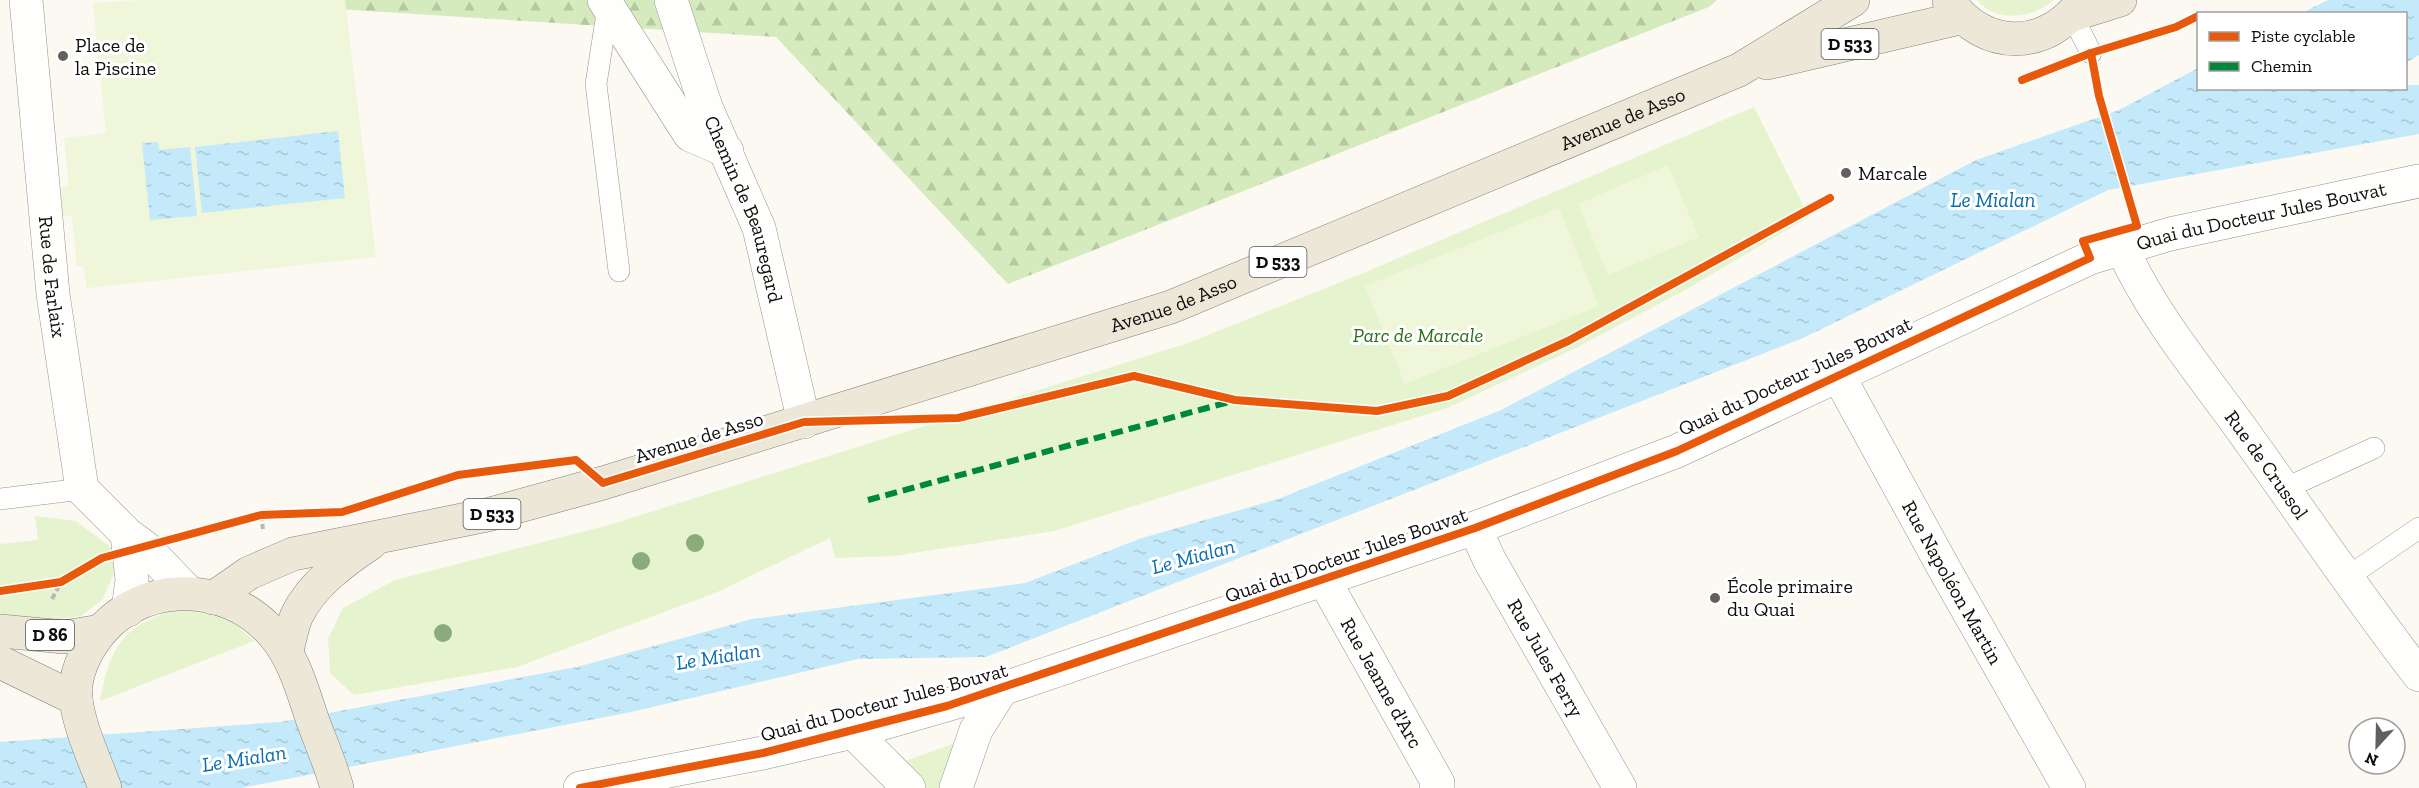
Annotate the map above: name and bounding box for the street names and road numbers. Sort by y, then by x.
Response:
road number: D 533 [1822,29,1878,59]
street label: Avenue de Asso [1557,82,1689,155]
street label: Chemin de Beauregard [699,112,788,305]
street label: Quai du Docteur Jules Bouvat [2133,176,2389,255]
street label: Rue de Farlaix [34,215,71,339]
road number: D 533 [1250,247,1306,277]
street label: Avenue de Asso [1107,269,1240,337]
street label: Quai du Docteur Jules Bouvat [1674,311,1916,441]
street label: Rue de Crussol [2220,405,2314,524]
street label: Avenue de Asso [632,406,766,468]
street label: Rue Napoléon Martin [1897,496,2008,669]
road number: D 533 [464,499,520,529]
street label: Quai du Docteur Jules Bouvat [1222,502,1471,608]
street label: Rue Jules Ferry [1502,595,1589,722]
street label: Rue Jeanne d'Arc [1336,613,1428,752]
road number: D 86 [26,620,74,650]
street label: Quai du Docteur Jules Bouvat [758,657,1011,747]

